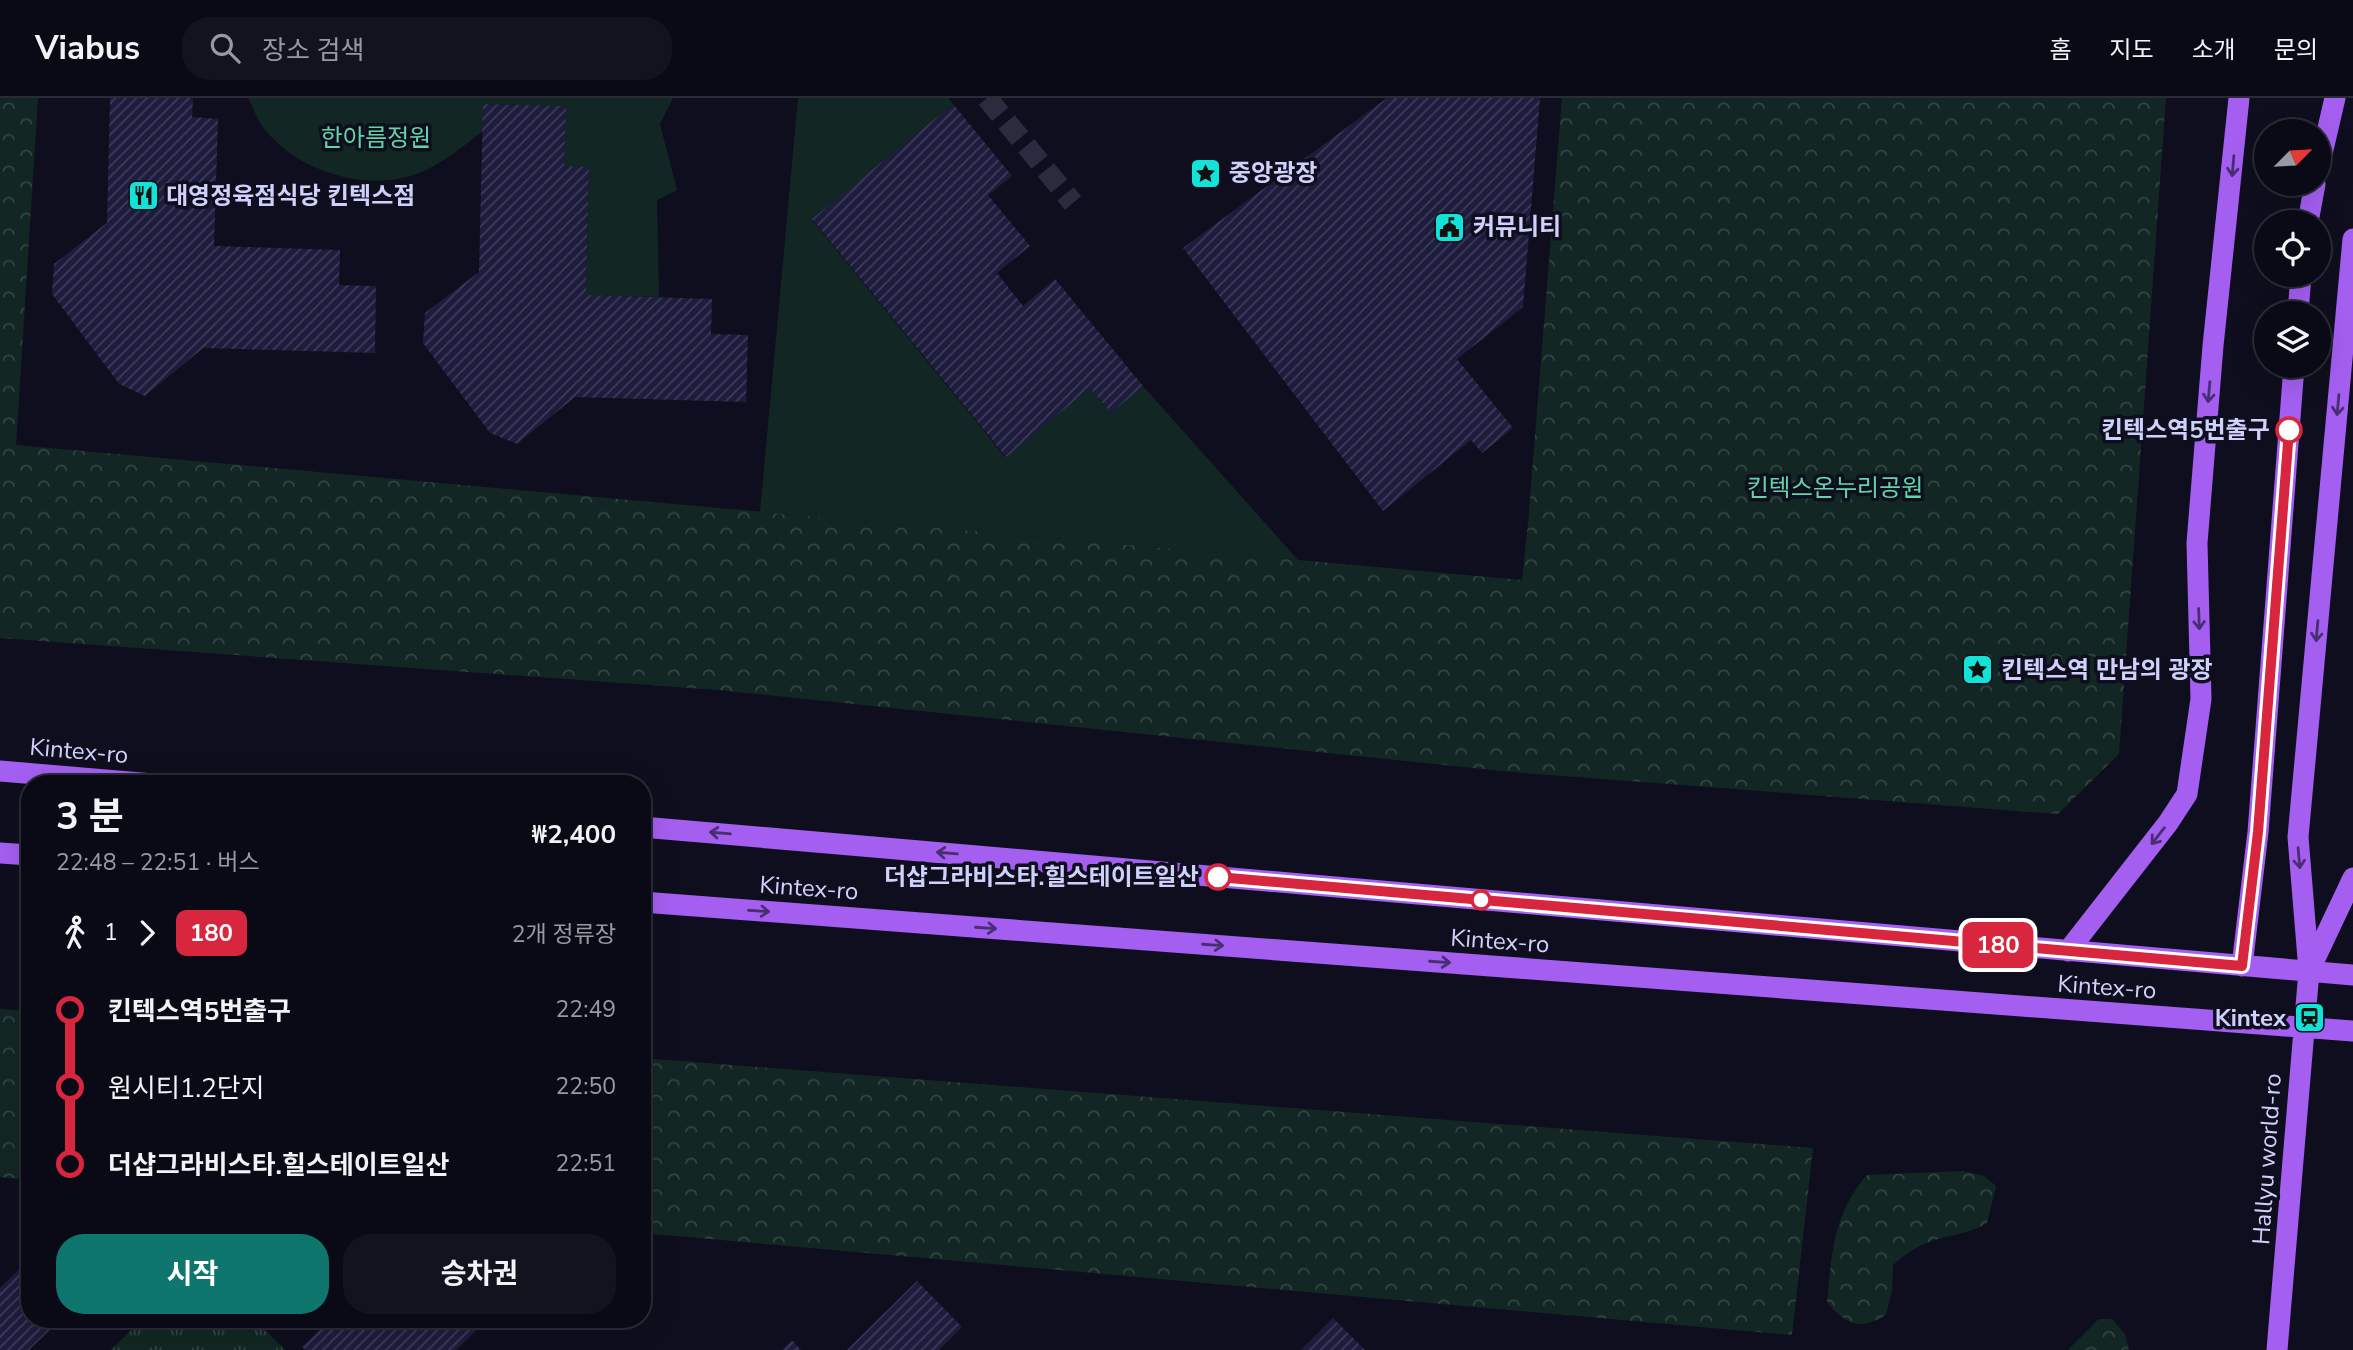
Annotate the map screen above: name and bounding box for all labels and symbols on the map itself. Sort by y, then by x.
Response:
north arrow [2254,119,2331,196]
park label: 한아름정원 [321,122,431,154]
one-way arrow [2226,154,2239,177]
place icon: 중앙광장 [1189,156,1223,190]
place label: 중앙광장 [1229,157,1317,189]
restaurant icon: 대영정육점식당 킨텍스점 [126,179,160,213]
place label: 대영정육점식당 킨텍스점 [166,180,415,212]
public building icon: 커뮤니티 [1433,210,1467,244]
place label: 커뮤니티 [1473,211,1561,243]
one-way arrow [2202,380,2215,403]
one-way arrow [2331,393,2344,416]
place label: 킨텍스역5번출구 [2101,414,2270,446]
marker: 킨텍스역5번출구 [2276,417,2302,443]
park label: 킨텍스온누리공원 [1747,472,1923,504]
one-way arrow [2193,607,2206,630]
one-way arrow [2310,620,2323,642]
place icon: 킨텍스역 만남의 광장 [1961,653,1995,687]
place label: 킨텍스역 만남의 광장 [2001,654,2213,686]
street label: Kintex-ro [28,731,130,771]
one-way arrow [710,826,732,839]
one-way arrow [2150,827,2165,845]
one-way arrow [936,846,959,859]
one-way arrow [2293,846,2306,869]
place label: 더샵그라비스타.힐스테이트일산 [884,861,1199,893]
marker: 더샵그라비스타.힐스테이트일산 [1205,864,1231,890]
street label: Kintex-ro [759,869,859,907]
unlabelled marker [1471,890,1491,910]
one-way arrow [747,905,770,918]
one-way arrow [974,922,997,935]
street label: Kintex-ro [1450,922,1550,960]
line badge: 180 [1958,922,2038,968]
one-way arrow [1201,939,1224,952]
one-way arrow [1428,956,1450,969]
street label: Kintex-ro [2057,968,2157,1006]
station icon: Kintex [2292,1001,2326,1035]
place label: Kintex [2215,1002,2287,1034]
street label: Hallyu world-ro [2245,1072,2289,1246]

